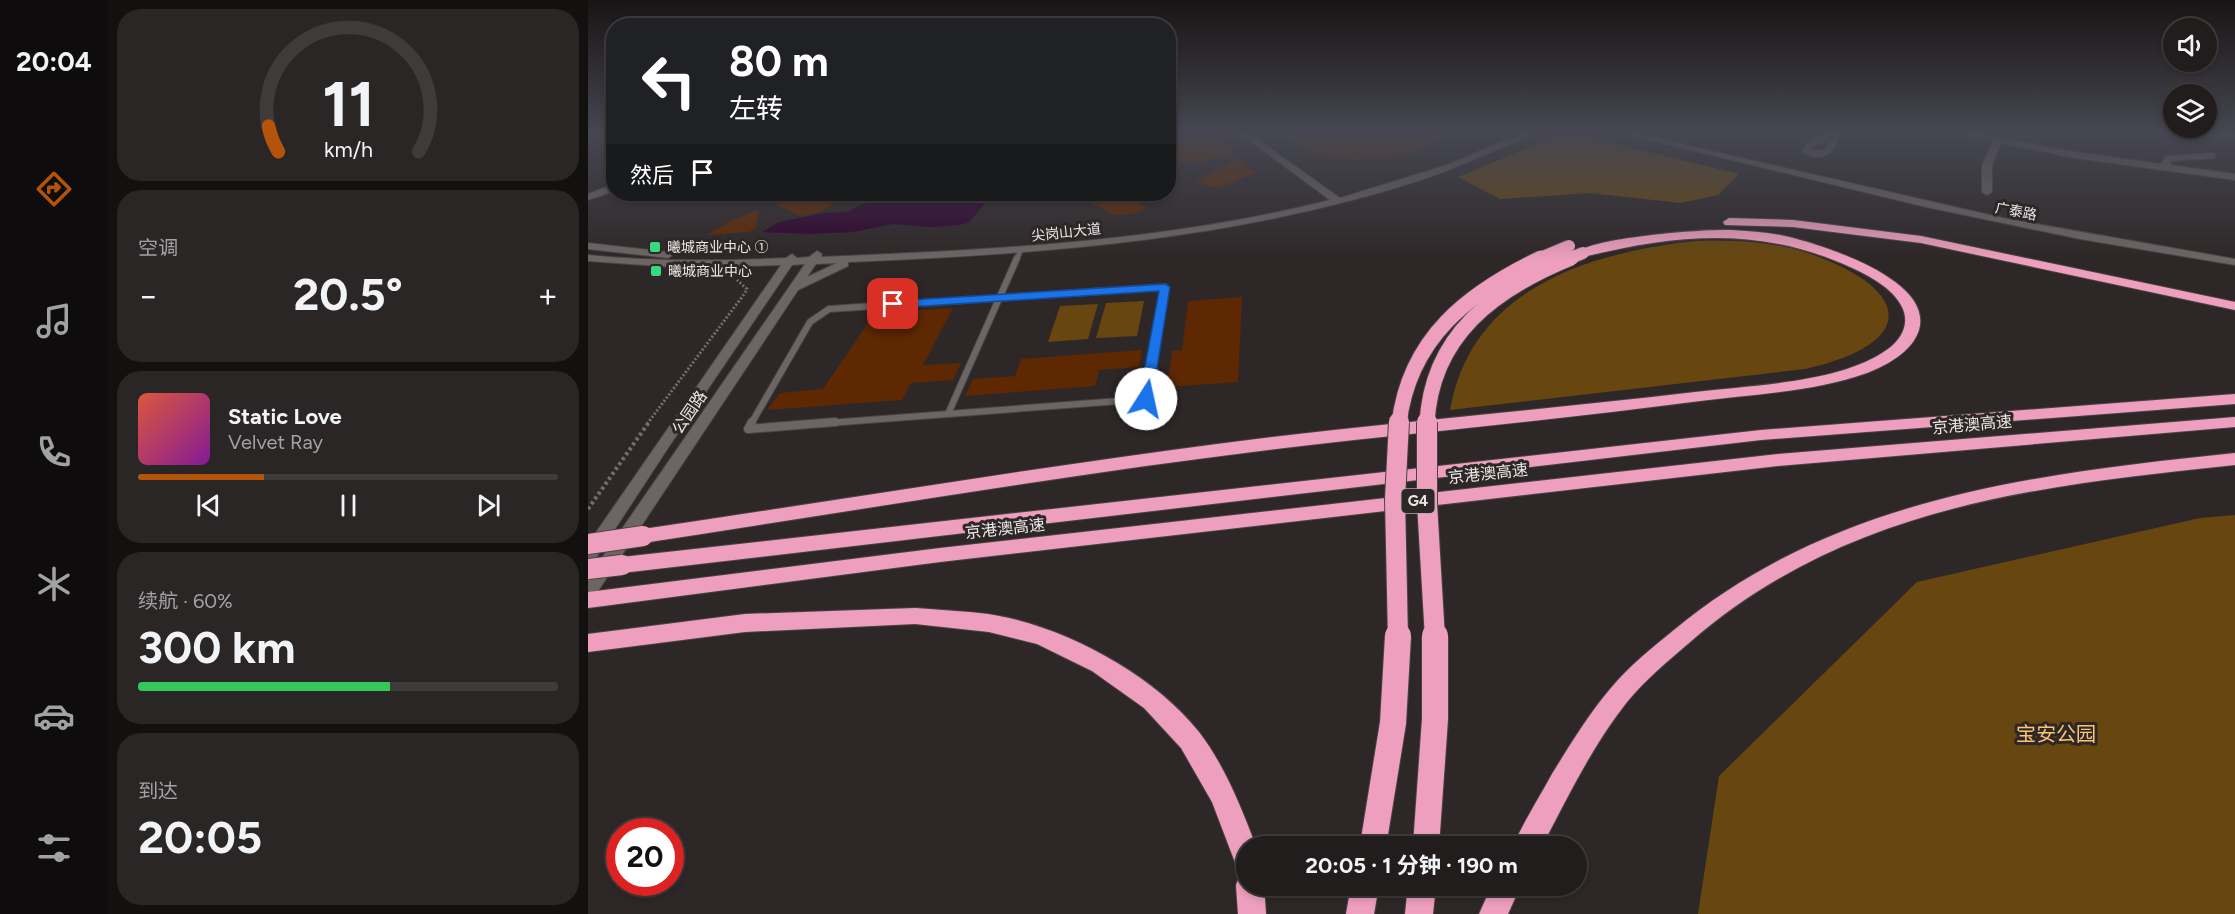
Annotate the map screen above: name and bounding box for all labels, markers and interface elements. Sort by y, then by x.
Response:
map controls [2163,18,2217,138]
button: sound [2163,18,2217,72]
text: 80 m [729,36,829,87]
icon: left [630,42,708,120]
text: 20:04 [16,45,92,78]
text: 11 [322,67,374,142]
button: layers [2163,84,2217,138]
text: 左转 [729,92,783,125]
text: km/h [324,137,372,162]
icon: arrive [686,156,719,189]
text: 然后 [630,162,674,189]
icon: directions [33,168,75,210]
street label: 广泰路 [1994,199,2038,224]
street label: 尖岗山大道 [1030,220,1102,245]
text: 空调 [138,236,178,260]
place label: 曦城商业中心 ① [667,239,768,256]
marker: 曦城商业中心 ① [648,240,662,254]
place label: 曦城商业中心 [668,263,752,280]
marker: 曦城商业中心 [649,264,663,278]
text: 20.5° [293,267,403,321]
text: − [138,276,159,315]
text: + [537,276,558,315]
pin [867,278,918,329]
icon: arrive [876,287,909,320]
icon: music [33,300,75,342]
position arrow [1114,367,1178,431]
street label: 公园路 [668,387,711,437]
text: Static Love [228,403,342,430]
street label: 京港澳高速 [1931,412,2013,437]
text: Velvet Ray [228,430,323,454]
icon: phone [33,431,75,473]
street label: 京港澳高速 [1447,460,1529,487]
icon: previous [192,489,225,522]
icon: pause [332,489,365,522]
icon: next [472,489,505,522]
road number: G4 [1402,489,1434,513]
street label: 京港澳高速 [964,515,1046,542]
icon: climate [33,563,75,605]
text: 续航 · 60% [138,589,233,613]
text: 300 km [138,620,296,674]
icon: car [33,695,75,737]
park label: 宝安公园 [2016,722,2096,746]
text: 到达 [138,779,178,803]
text: 20:05 [138,810,262,864]
speed limit sign: 20 [606,818,684,896]
icon: filters [33,827,75,869]
text: 20:05 · 1 分钟 · 190 m [1305,852,1518,879]

